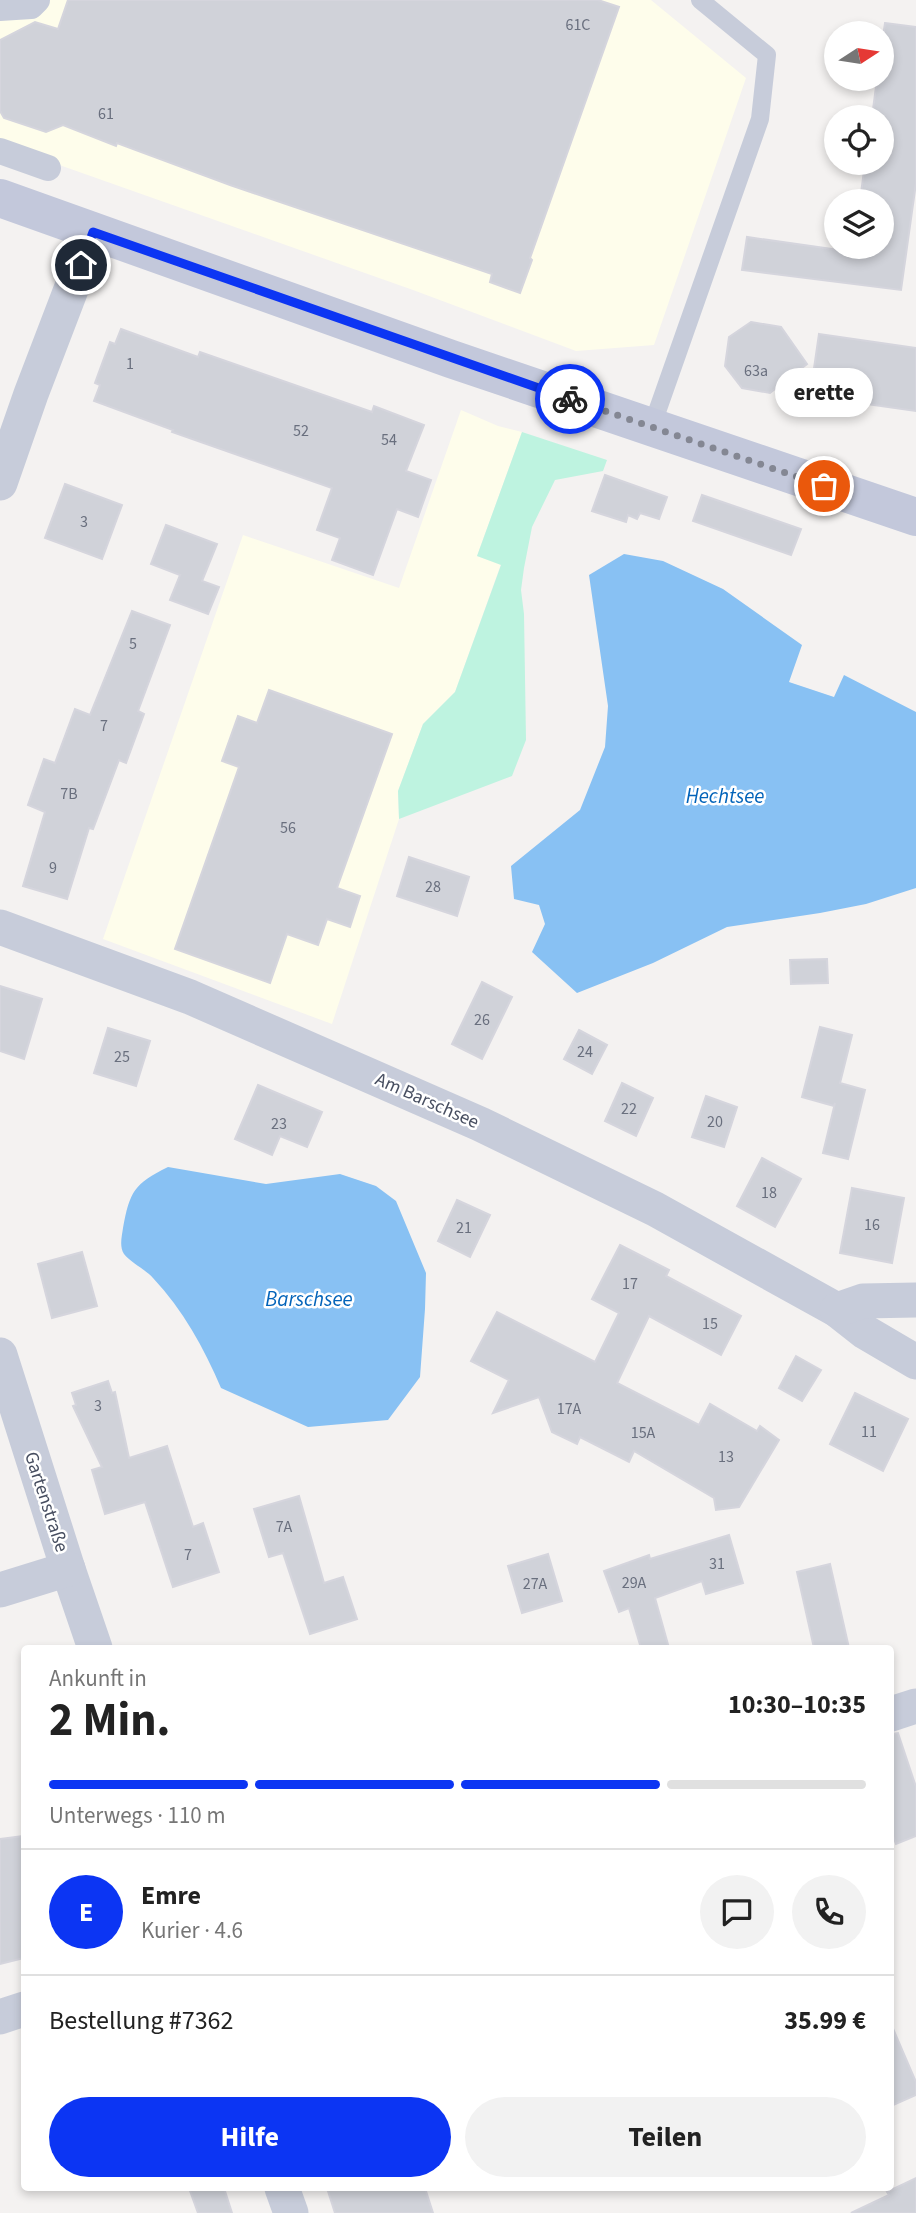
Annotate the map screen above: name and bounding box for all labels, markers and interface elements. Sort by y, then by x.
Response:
house number: 61C [565,14,591,36]
north arrow [824,21,894,91]
map controls [824,21,894,259]
house number: 61 [98,103,114,125]
button: locate [824,105,894,175]
button: layers [824,189,894,259]
pin [51,235,111,295]
icon: home [62,246,100,284]
house number: 1 [126,353,134,375]
house number: 63a [744,360,768,382]
courier [535,364,605,434]
callout: erette [775,367,873,416]
text: erette [793,376,855,409]
icon: bike [551,380,589,418]
house number: 52 [293,420,309,442]
house number: 54 [381,429,397,451]
pin [794,456,854,516]
icon: bag [805,467,843,505]
house number: 3 [80,511,88,533]
house number: 5 [129,633,137,655]
house number: 7 [100,715,108,737]
water label: Hechtsee [686,781,764,811]
house number: 7B [60,783,78,805]
house number: 56 [280,817,296,839]
house number: 9 [49,857,57,879]
house number: 28 [425,876,441,898]
house number: 26 [474,1009,490,1031]
house number: 24 [577,1041,593,1063]
house number: 25 [114,1046,130,1068]
street label: Am Barschsee [371,1066,483,1136]
house number: 22 [621,1098,637,1120]
house number: 20 [707,1111,723,1133]
house number: 23 [271,1113,287,1135]
house number: 18 [761,1182,777,1204]
house number: 16 [864,1214,880,1236]
house number: 21 [456,1217,472,1239]
house number: 17 [622,1273,638,1295]
water label: Barschsee [265,1284,353,1314]
house number: 15 [702,1313,718,1335]
house number: 3 [94,1395,102,1417]
house number: 17A [557,1398,582,1420]
house number: 11 [861,1421,877,1443]
house number: 15A [631,1422,656,1444]
house number: 13 [718,1446,734,1468]
street label: Gartenstraße [17,1448,75,1556]
house number: 7A [276,1516,293,1538]
house number: 7 [184,1544,192,1566]
house number: 31 [709,1553,725,1575]
house number: 29A [622,1572,647,1594]
house number: 27A [523,1573,548,1595]
text: Ankunft in [49,1662,147,1695]
text: 10:30–10:35 [728,1686,866,1723]
text: 2 Min. [49,1688,170,1753]
text: Unterwegs · 110 m [49,1799,225,1832]
button: chat [700,1875,774,1949]
button: phone [792,1875,866,1949]
text: Emre [141,1877,201,1914]
text: E [79,1894,93,1931]
text: Kurier · 4.6 [141,1914,243,1947]
text: Bestellung #7362 [49,2002,233,2039]
text: 35.99 € [784,2002,866,2039]
button: Hilfe [49,2097,451,2177]
button: Teilen [465,2097,866,2177]

